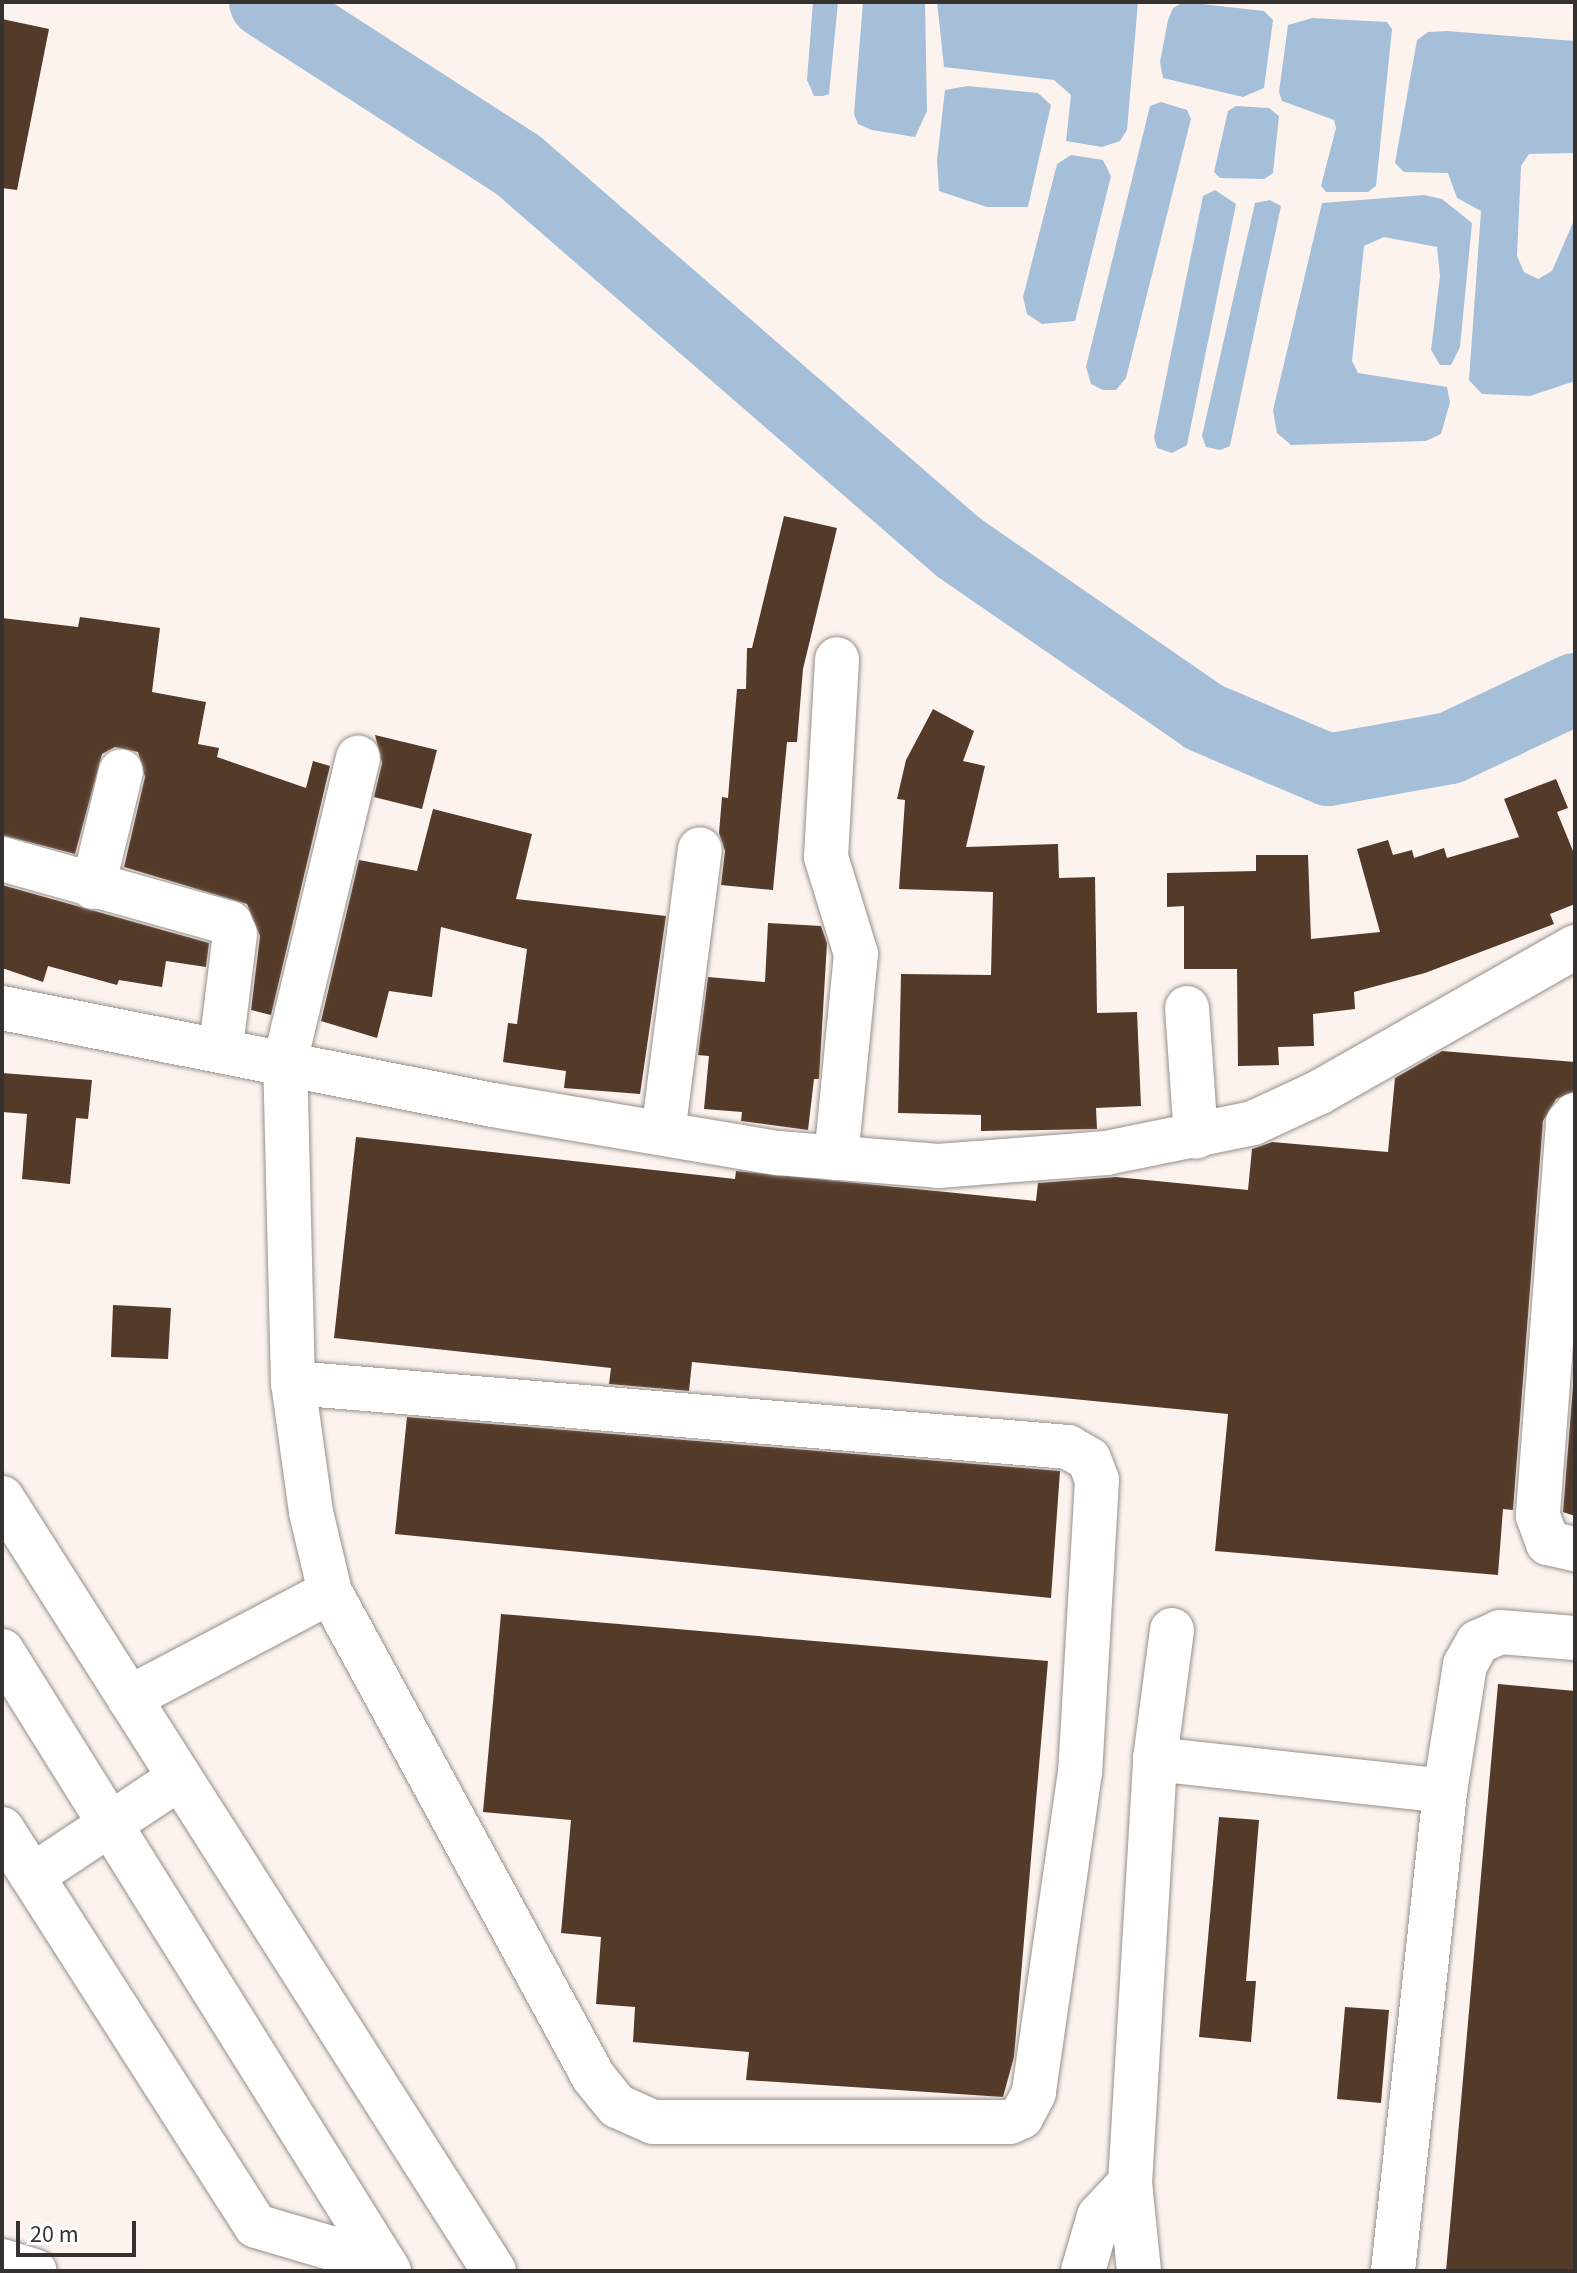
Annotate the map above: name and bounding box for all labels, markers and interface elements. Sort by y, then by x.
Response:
scale bar [20,2205,140,2255]
text: 20 m [30,2217,79,2252]

